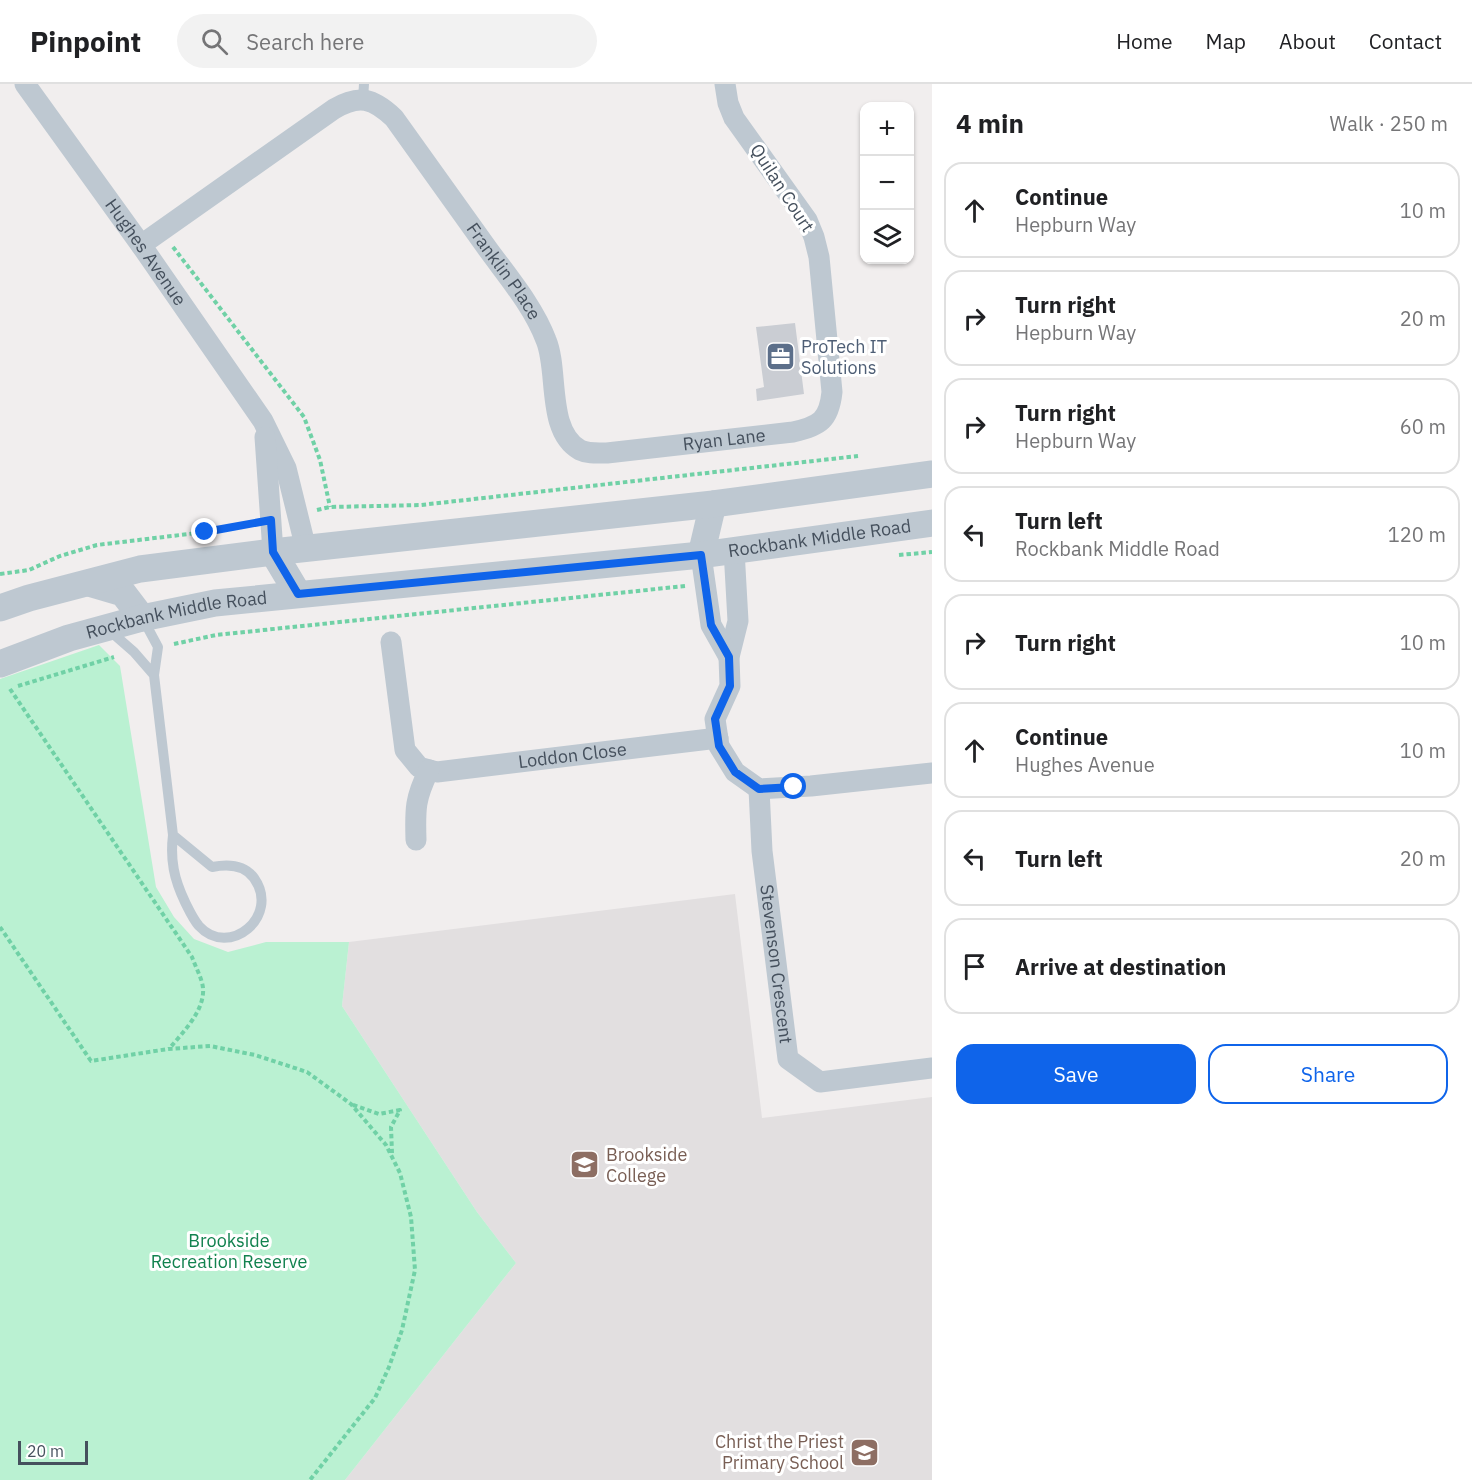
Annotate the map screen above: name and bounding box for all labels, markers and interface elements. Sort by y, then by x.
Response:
search box [177,14,597,68]
text: Pinpoint [30,23,141,60]
icon: search [198,25,231,58]
text: Search here [246,27,364,56]
text: Home [1116,27,1173,55]
text: Map [1206,27,1246,55]
text: About [1279,27,1336,55]
text: Contact [1369,27,1442,55]
map controls [860,102,914,264]
button: + [860,102,914,156]
text: 4 min [956,106,1024,140]
text: Walk · 250 m [1330,110,1448,137]
street label: Quilan Court [745,139,820,236]
button: − [860,156,914,210]
text: Continue [1015,182,1108,211]
street label: Hughes Avenue [100,194,192,310]
icon: ahead [958,194,991,227]
text: 10 m [1400,197,1446,224]
button: layers [860,210,914,264]
text: Hepburn Way [1015,211,1136,238]
street label: Franklin Place [462,218,546,324]
text: Turn right [1015,290,1116,319]
icon: right [958,302,991,335]
text: 20 m [1400,305,1446,332]
text: Hepburn Way [1015,319,1136,346]
place label: ProTech IT Solutions [801,335,887,379]
office icon: ProTech IT Solutions [764,341,796,373]
text: Turn right [1015,398,1116,427]
icon: right [958,410,991,443]
text: 60 m [1400,413,1446,440]
street label: Ryan Lane [682,423,767,455]
text: Hepburn Way [1015,427,1136,454]
text: Turn left [1015,506,1103,535]
street label: Rockbank Middle Road [727,514,912,562]
route end [191,518,217,544]
icon: left [958,518,991,551]
text: 120 m [1388,521,1446,548]
text: Rockbank Middle Road [1015,535,1220,562]
street label: Rockbank Middle Road [83,586,268,644]
icon: right [958,626,991,659]
text: Turn right [1015,628,1116,657]
text: 10 m [1400,629,1446,656]
text: Continue [1015,722,1108,751]
icon: ahead [958,734,991,767]
street label: Loddon Close [517,737,628,773]
text: 10 m [1400,737,1446,764]
text: Hughes Avenue [1015,751,1155,778]
route start [780,773,806,799]
icon: left [958,842,991,875]
text: Turn left [1015,844,1103,873]
text: 20 m [1400,845,1446,872]
street label: Stevenson Crescent [755,883,798,1045]
icon: arrive [958,950,991,983]
text: Arrive at destination [1015,952,1226,981]
button: Save [956,1044,1196,1104]
button: Share [1208,1044,1448,1104]
place label: Brookside College [606,1143,687,1187]
school or university icon: Brookside College [569,1149,601,1181]
park label: Brookside Recreation Reserve [151,1229,307,1273]
place label: Christ the Priest Primary School [715,1430,844,1474]
school or university icon: Christ the Priest Primary School [849,1436,881,1468]
scale bar [18,1438,88,1466]
text: 20 m [27,1441,64,1461]

